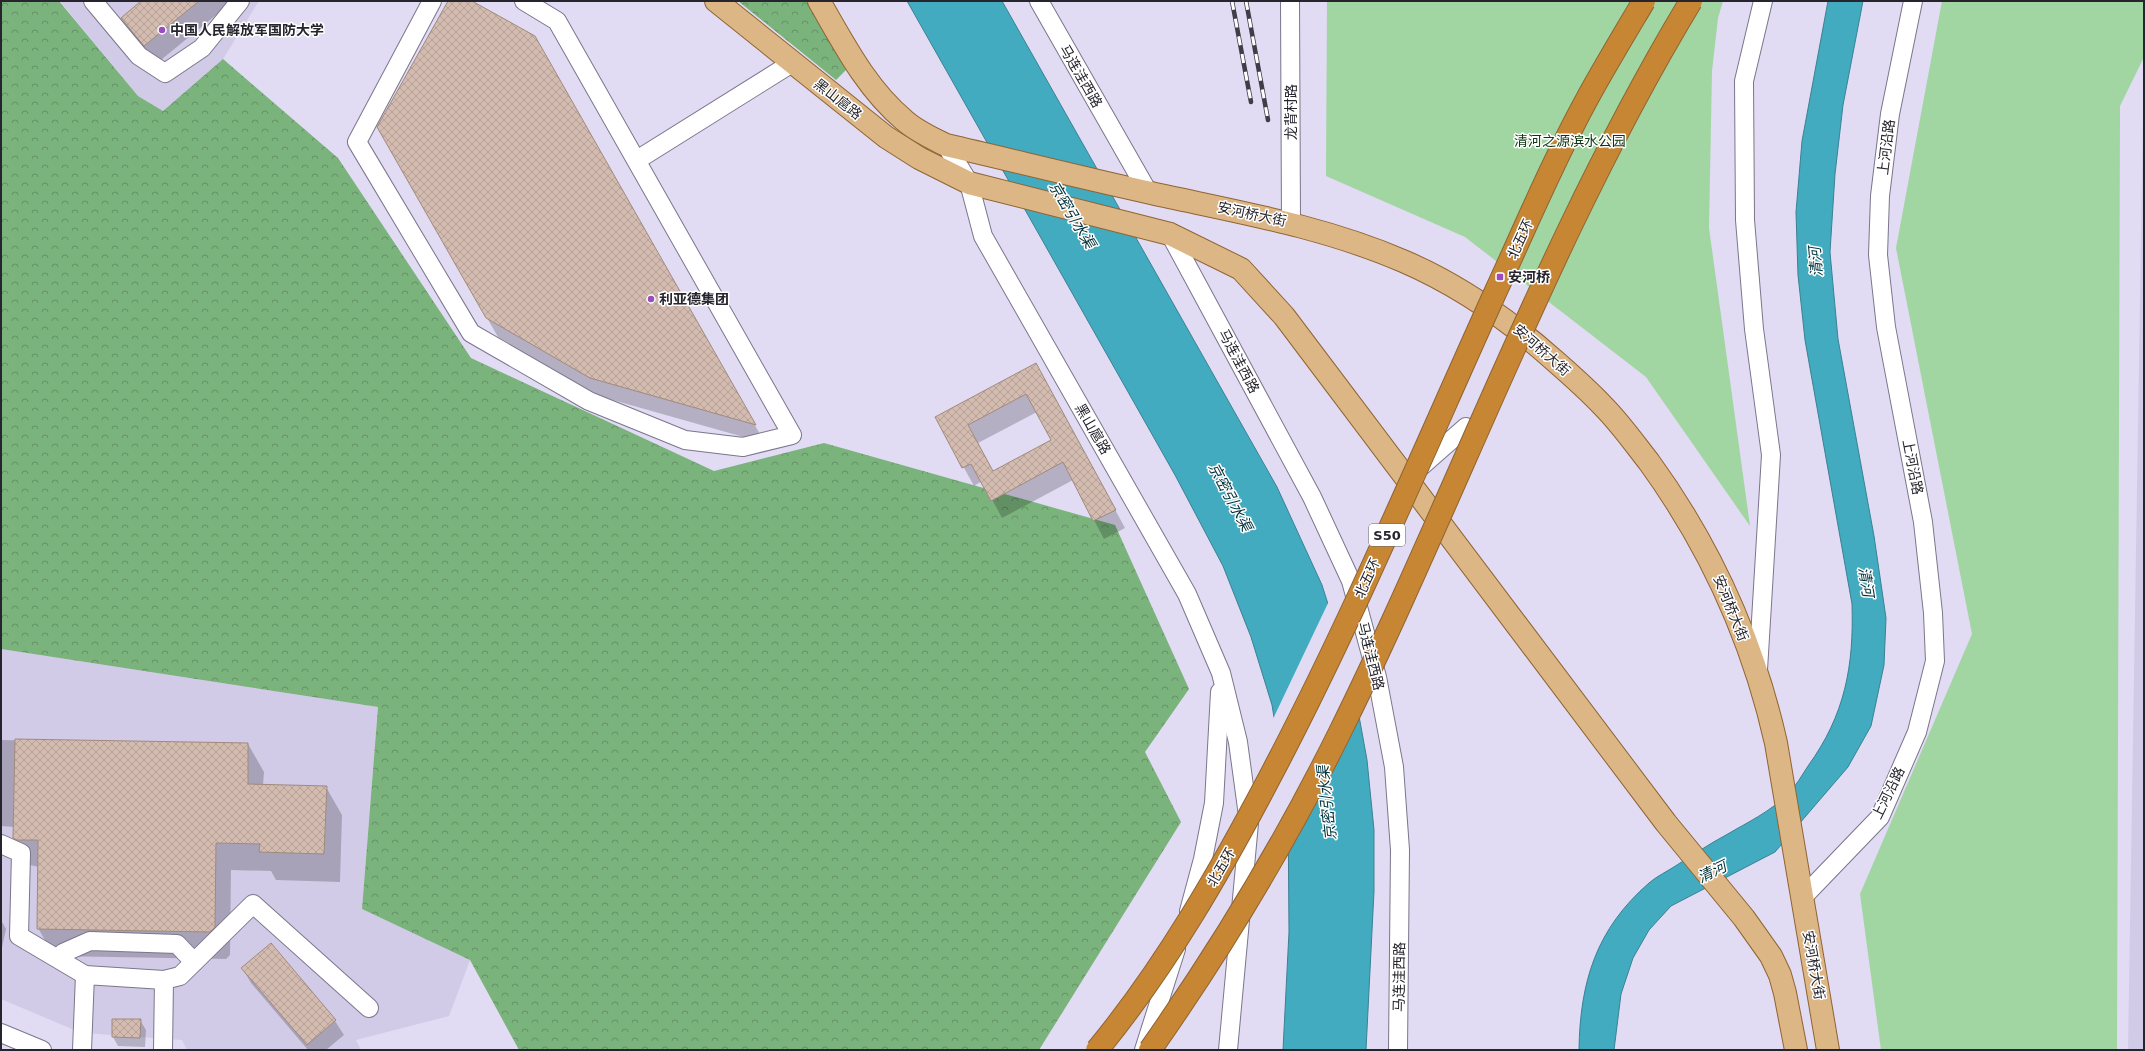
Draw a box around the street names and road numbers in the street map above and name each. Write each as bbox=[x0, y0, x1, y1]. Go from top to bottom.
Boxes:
street label: 马连洼西路 bbox=[1057, 42, 1105, 110]
street label: 黑山扈路 bbox=[811, 75, 865, 123]
street label: 龙背村路 bbox=[1283, 84, 1299, 140]
street label: 上河沿路 bbox=[1875, 118, 1897, 176]
street label: 安河桥大街 bbox=[1216, 199, 1288, 229]
street label: 北五环 bbox=[1504, 217, 1536, 261]
street label: 安河桥大街 bbox=[1510, 321, 1574, 379]
street label: 马连洼西路 bbox=[1216, 326, 1262, 396]
street label: 黑山扈路 bbox=[1072, 401, 1114, 457]
street label: 上河沿路 bbox=[1900, 438, 1926, 496]
road number: S50 bbox=[1369, 524, 1405, 546]
street label: 北五环 bbox=[1351, 556, 1383, 600]
street label: 安河桥大街 bbox=[1710, 573, 1752, 643]
street label: 马连洼西路 bbox=[1355, 620, 1387, 692]
street label: 上河沿路 bbox=[1869, 764, 1907, 822]
street label: 北五环 bbox=[1204, 845, 1238, 889]
street label: 安河桥大街 bbox=[1800, 929, 1828, 1001]
street label: 马连洼西路 bbox=[1390, 942, 1408, 1012]

